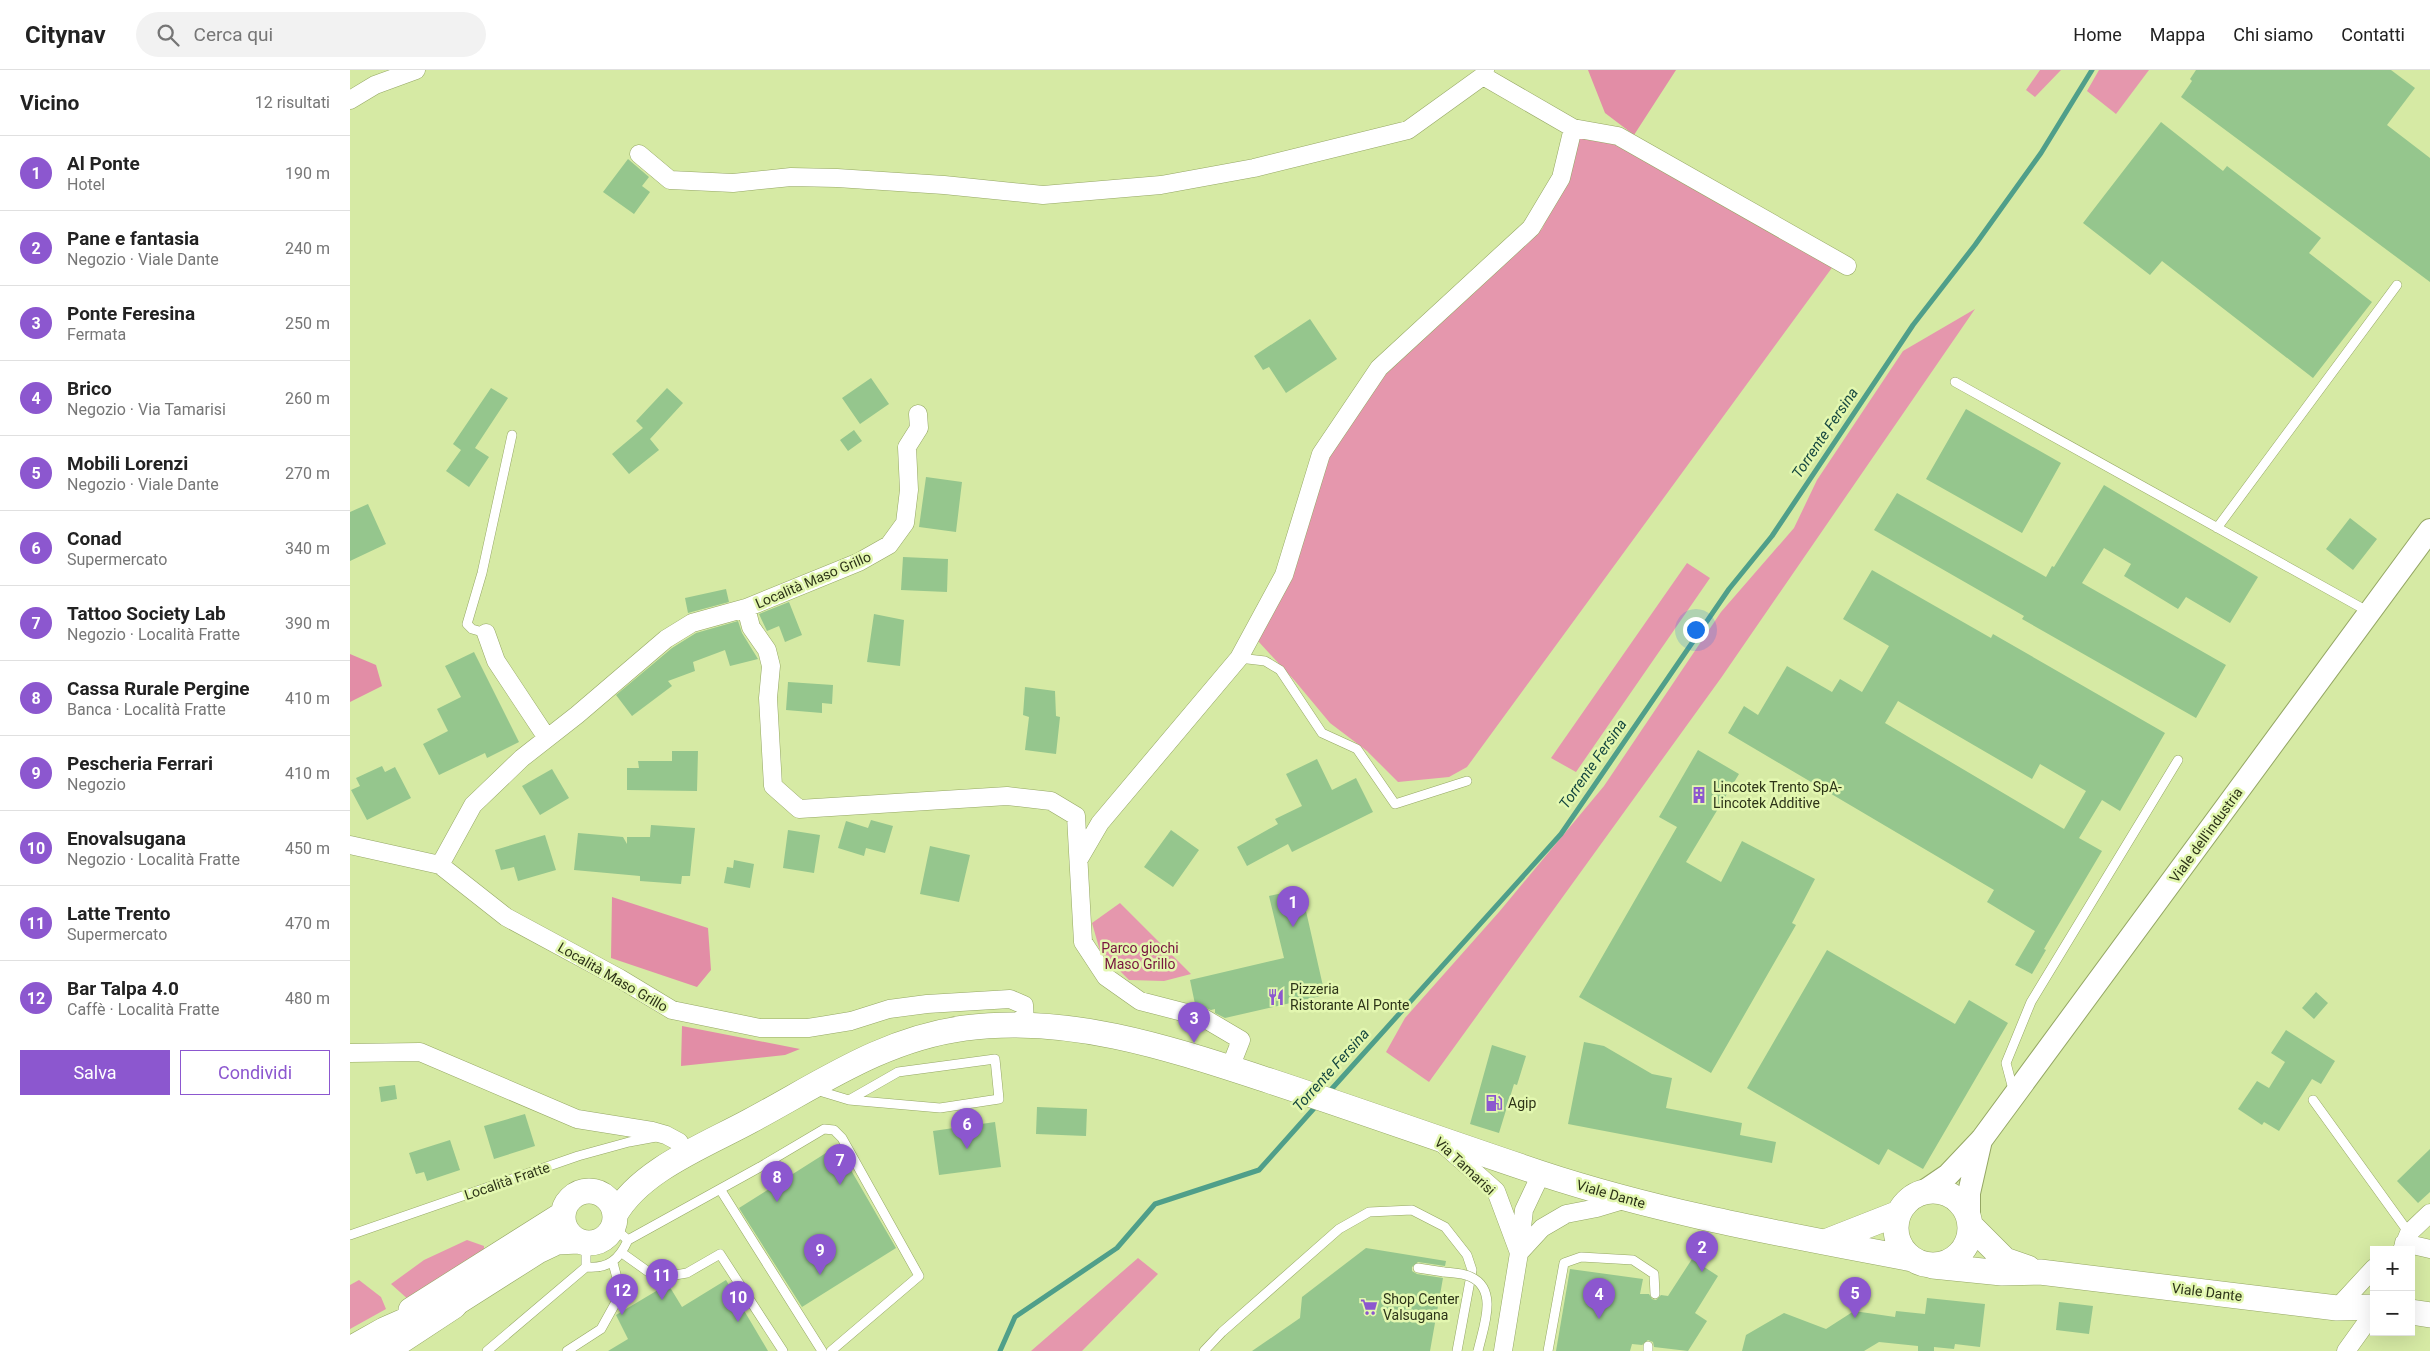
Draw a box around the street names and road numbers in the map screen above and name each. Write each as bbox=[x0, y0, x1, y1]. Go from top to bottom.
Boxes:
street label: Località Maso Grillo bbox=[753, 548, 873, 612]
street label: Viale dell'industria bbox=[2166, 785, 2246, 885]
street label: Località Maso Grillo bbox=[555, 939, 671, 1015]
street label: Via Tamarisi bbox=[1431, 1134, 1499, 1198]
street label: Località Fratte bbox=[462, 1159, 552, 1203]
street label: Viale Dante bbox=[1575, 1177, 1647, 1211]
street label: Viale Dante bbox=[2171, 1280, 2243, 1304]

